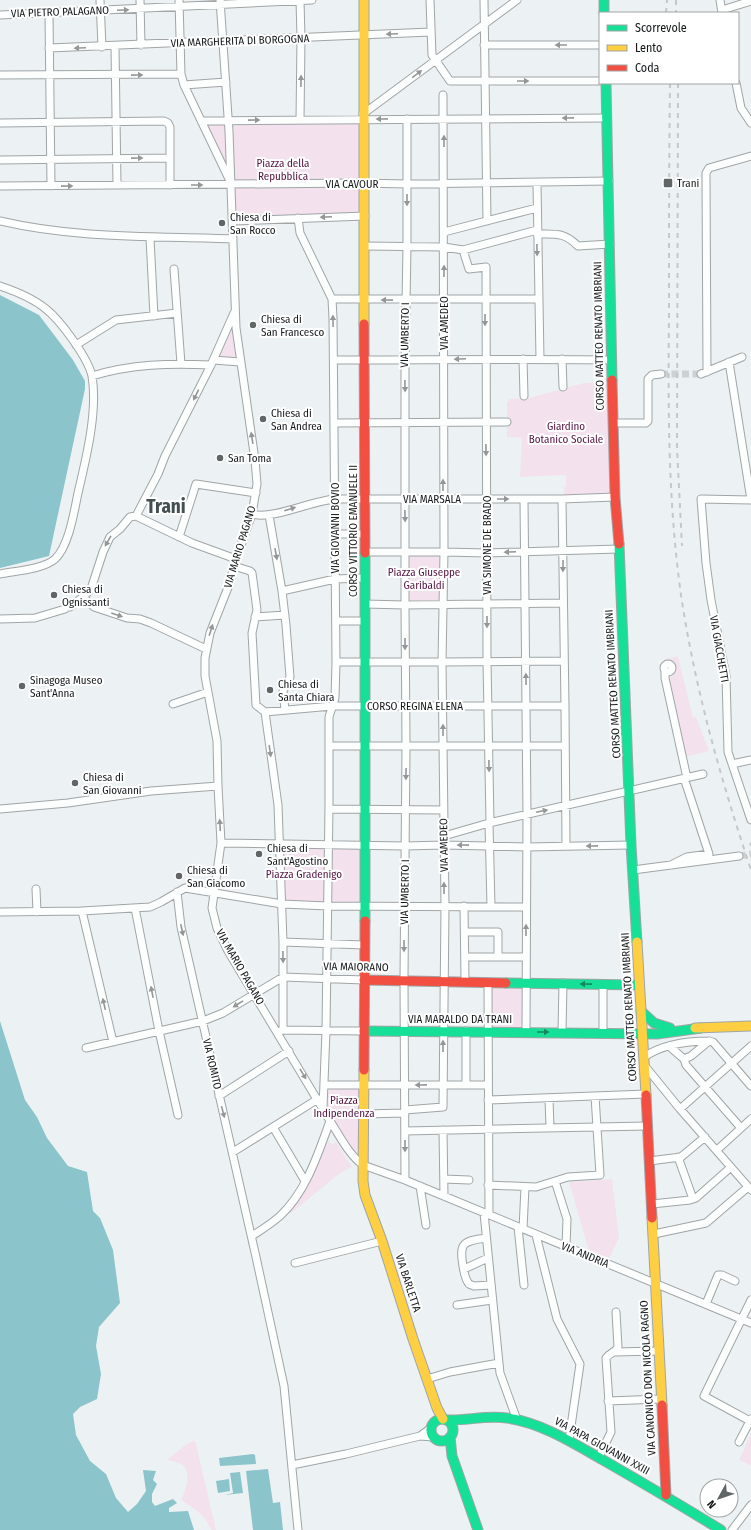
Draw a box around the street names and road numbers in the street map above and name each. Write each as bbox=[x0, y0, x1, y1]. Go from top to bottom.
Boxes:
street label: VIA PIETRO PALAGANO bbox=[11, 4, 109, 20]
street label: VIA MARGHERITA DI BORGOGNA bbox=[170, 32, 310, 50]
street label: VIA CAVOUR bbox=[326, 178, 379, 191]
street label: CORSO MATTEO RENATO IMBRIANI bbox=[591, 261, 607, 411]
street label: VIA AMEDEO bbox=[438, 296, 451, 350]
street label: VIA UMBERTO I bbox=[398, 302, 412, 368]
street label: CORSO VITTORIO EMANUELE II bbox=[347, 465, 360, 597]
street label: VIA GIOVANNI BOVIO bbox=[329, 482, 342, 574]
street label: VIA MARSALA bbox=[403, 493, 461, 506]
street label: VIA SIMONE DE BRADO bbox=[481, 495, 494, 595]
street label: VIA MARIO PAGANO bbox=[221, 504, 259, 590]
street label: CORSO MATTEO RENATO IMBRIANI bbox=[603, 609, 623, 759]
street label: VIA GIACCHETTI bbox=[707, 615, 731, 683]
street label: CORSO REGINA ELENA bbox=[367, 700, 463, 713]
street label: VIA AMEDEO bbox=[437, 818, 451, 872]
street label: VIA UMBERTO I bbox=[398, 859, 412, 925]
street label: VIA MARIO PAGANO bbox=[213, 927, 267, 1007]
street label: CORSO MATTEO RENATO IMBRIANI bbox=[619, 932, 639, 1082]
street label: VIA MAIORANO bbox=[323, 960, 389, 974]
street label: VIA MARALDO DA TRANI bbox=[408, 1013, 512, 1026]
street label: VIA ROMITO bbox=[200, 1037, 224, 1091]
street label: VIA ANDRIA bbox=[559, 1240, 611, 1271]
street label: VIA BARLETTA bbox=[393, 1252, 424, 1314]
street label: VIA CANONICO DON NICOLA RAGNO bbox=[637, 1300, 659, 1456]
street label: VIA PAPA GIOVANNI XXIII bbox=[552, 1414, 652, 1478]

